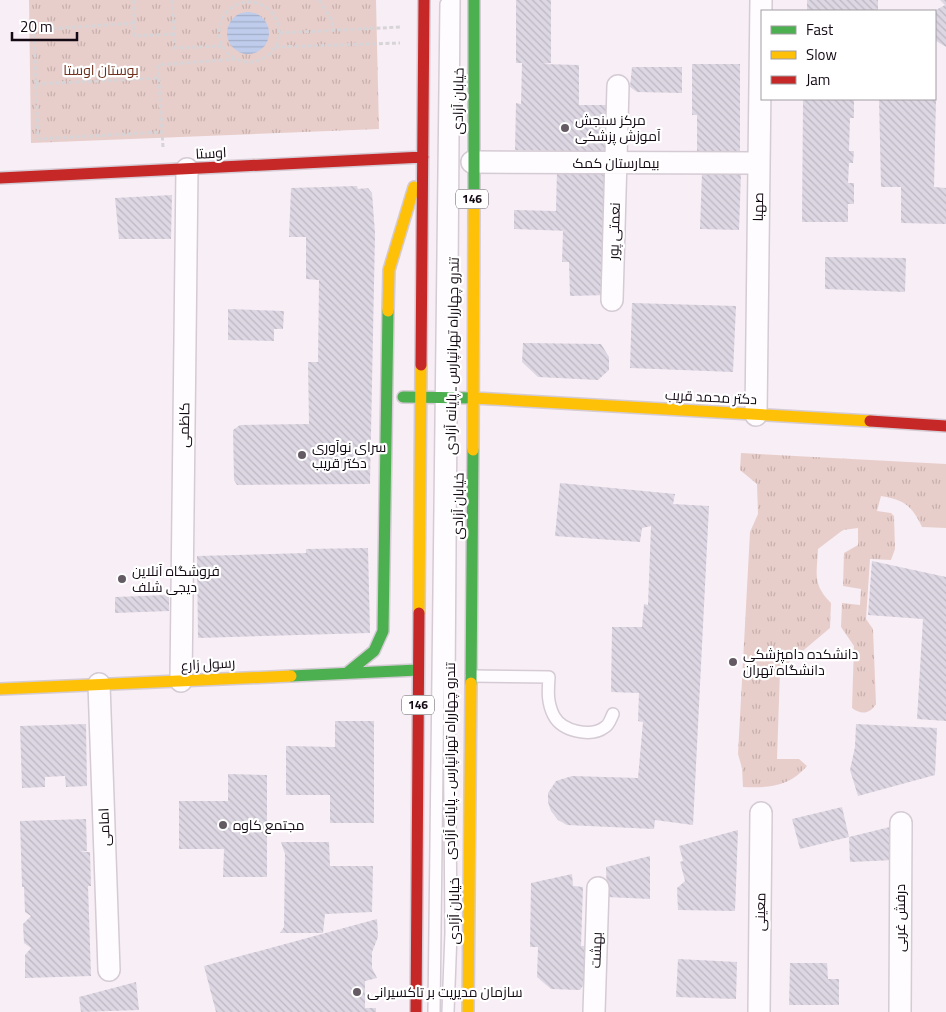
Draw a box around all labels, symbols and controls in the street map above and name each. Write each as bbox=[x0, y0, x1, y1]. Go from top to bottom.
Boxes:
scale bar bbox=[12, 10, 78, 42]
legend bbox=[761, 10, 936, 100]
text: 20 m bbox=[20, 15, 53, 38]
text: Fast bbox=[806, 18, 834, 41]
text: Slow bbox=[806, 43, 837, 66]
park label: بوستان اوستا bbox=[63, 59, 139, 80]
street label: خیابان آزادی bbox=[446, 67, 469, 135]
text: Jam bbox=[806, 68, 830, 91]
place label: مرکز سنجش آموزش پزشکی bbox=[575, 109, 661, 146]
marker: مرکز سنجش آموزش پزشکی bbox=[559, 122, 571, 134]
street label: اوستا bbox=[195, 141, 227, 164]
street label: بیمارستان کمک bbox=[573, 152, 659, 173]
road number: 146 bbox=[456, 190, 488, 208]
street label: صهبا bbox=[747, 192, 768, 222]
street label: نعمتی پور bbox=[602, 202, 625, 261]
street label: تندرو چهارراه تهرانپارس ـ پایانه آزادی bbox=[439, 257, 464, 455]
street label: دکتر محمد قریب bbox=[664, 384, 758, 409]
street label: کاظمی bbox=[173, 402, 194, 448]
place label: سرای نوآوری دکتر قریب bbox=[312, 436, 386, 473]
marker: سرای نوآوری دکتر قریب bbox=[296, 449, 308, 461]
street label: خیابان آزادی bbox=[446, 472, 469, 540]
place label: فروشگاه آنلاین دیجی شلف bbox=[132, 560, 220, 597]
marker: فروشگاه آنلاین دیجی شلف bbox=[116, 573, 128, 585]
place label: دانشکده دامپزشکی دانشگاه تهران bbox=[743, 643, 858, 680]
street label: رسول زارع bbox=[180, 652, 236, 675]
marker: دانشکده دامپزشکی دانشگاه تهران bbox=[727, 656, 739, 668]
street label: تندرو چهارراه تهرانپارس ـ پایانه آزادی bbox=[439, 662, 460, 860]
road number: 146 bbox=[402, 696, 434, 714]
street label: امامی bbox=[92, 808, 115, 846]
place label: مجتمع کاوه bbox=[233, 814, 305, 835]
marker: مجتمع کاوه bbox=[217, 819, 229, 831]
street label: خیابان آزادی bbox=[443, 878, 464, 944]
street label: درفش غربی bbox=[889, 884, 910, 952]
street label: معینی bbox=[749, 893, 770, 931]
street label: بهشت bbox=[584, 931, 607, 969]
place label: سازمان مدیریت بر تاکسیرانی bbox=[367, 981, 522, 1002]
marker: سازمان مدیریت بر تاکسیرانی bbox=[351, 986, 363, 998]

